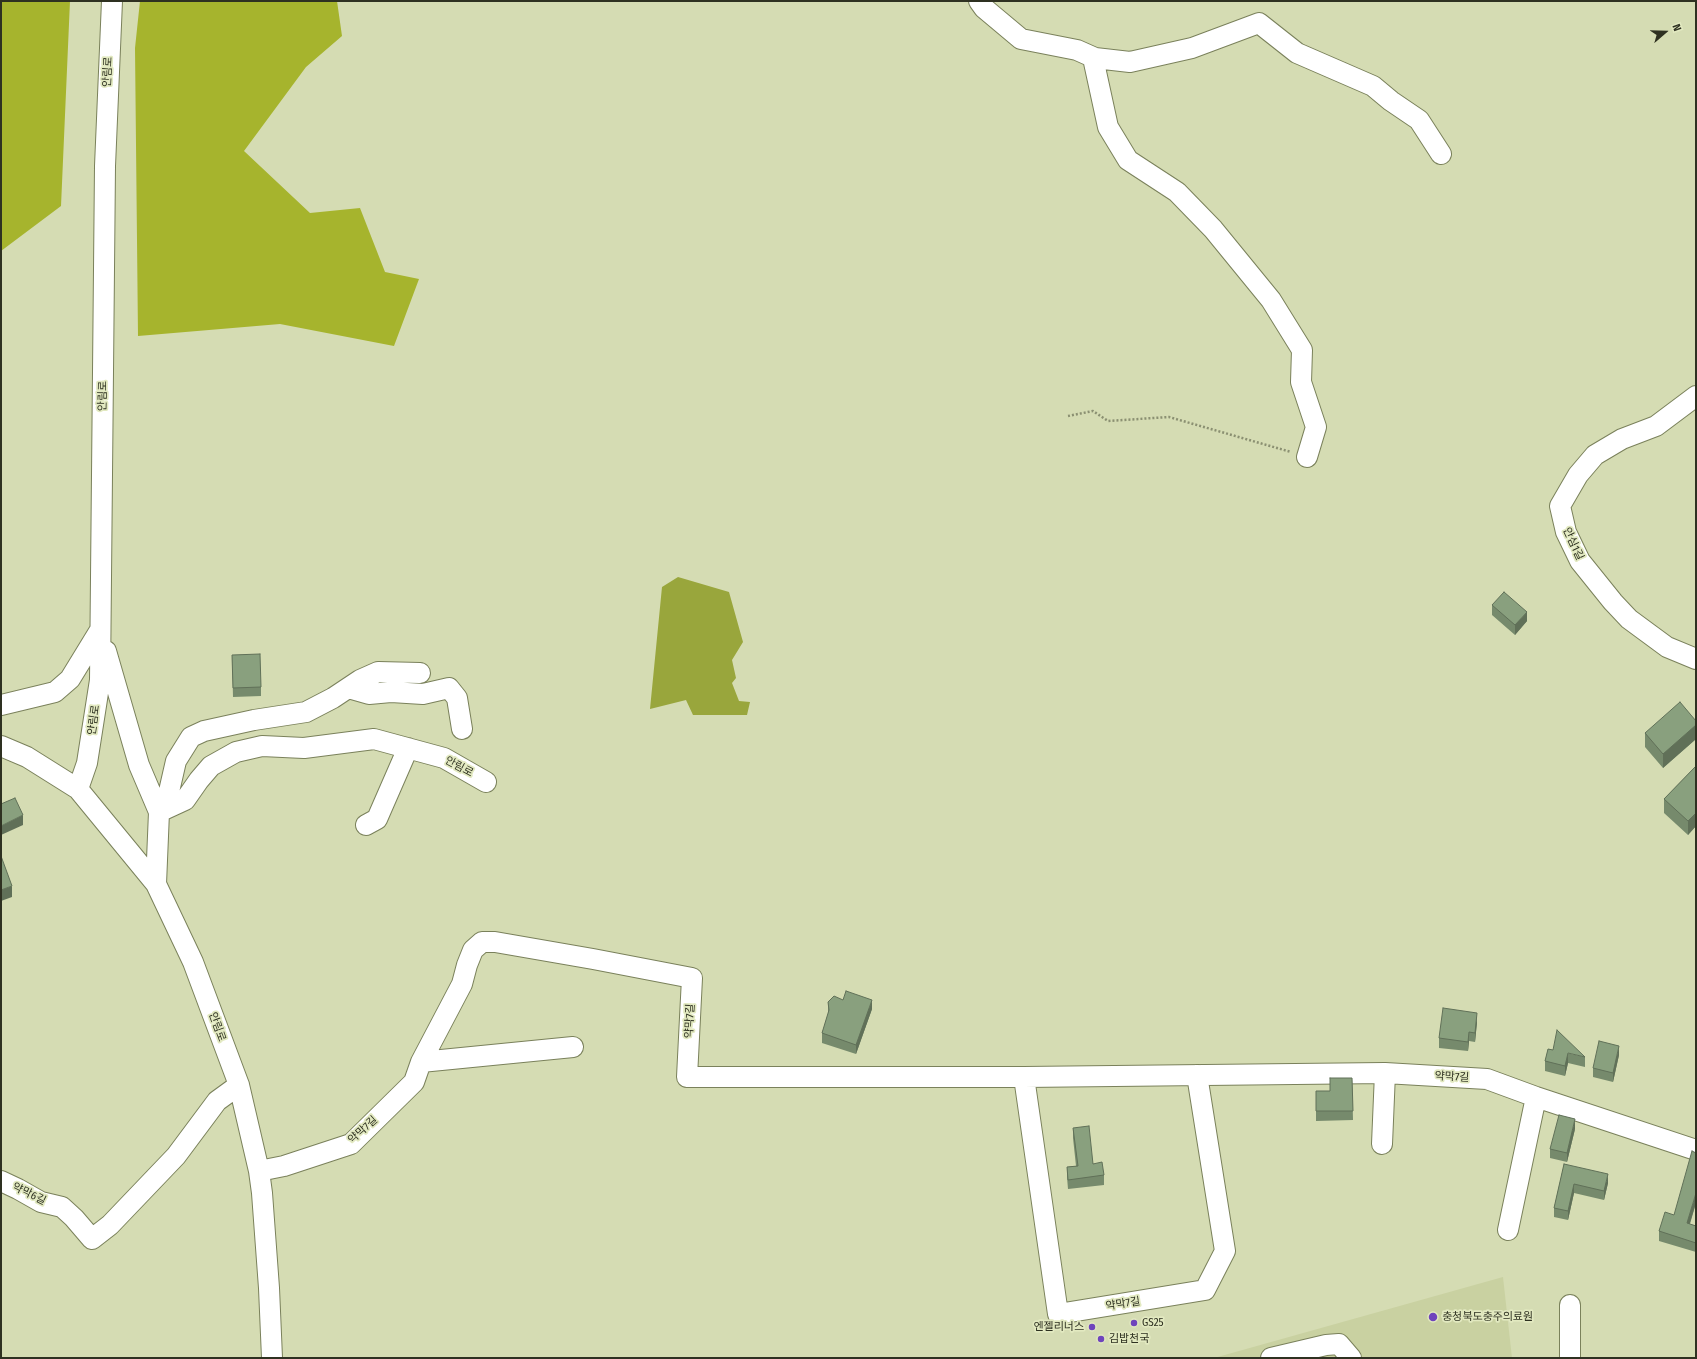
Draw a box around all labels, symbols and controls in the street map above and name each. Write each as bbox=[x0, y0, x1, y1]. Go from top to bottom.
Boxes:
north arrow bbox=[1645, 12, 1685, 52]
text: N bbox=[1670, 22, 1684, 33]
street label: 안림로 bbox=[101, 56, 115, 88]
street label: 안림로 bbox=[96, 381, 110, 411]
street label: 안심1길 bbox=[1560, 526, 1586, 562]
street label: 안림로 bbox=[85, 704, 103, 736]
street label: 안림로 bbox=[442, 754, 476, 780]
street label: 약막7길 bbox=[682, 1003, 698, 1039]
street label: 안림로 bbox=[206, 1010, 228, 1044]
street label: 약막7길 bbox=[1434, 1069, 1470, 1085]
street label: 약막7길 bbox=[346, 1113, 380, 1147]
street label: 약막6길 bbox=[10, 1180, 48, 1208]
street label: 약막7길 bbox=[1105, 1295, 1141, 1313]
place label: 충청북도충주의료원 bbox=[1442, 1310, 1533, 1324]
marker: 충청북도충주의료원 bbox=[1427, 1311, 1439, 1323]
place label: GS25 bbox=[1142, 1316, 1164, 1330]
marker: GS25 bbox=[1129, 1318, 1139, 1328]
place label: 엔젤리너스 bbox=[1033, 1320, 1084, 1334]
marker: 엔젤리너스 bbox=[1087, 1322, 1097, 1332]
place label: 김밥천국 bbox=[1109, 1332, 1149, 1346]
marker: 김밥천국 bbox=[1096, 1334, 1106, 1344]

